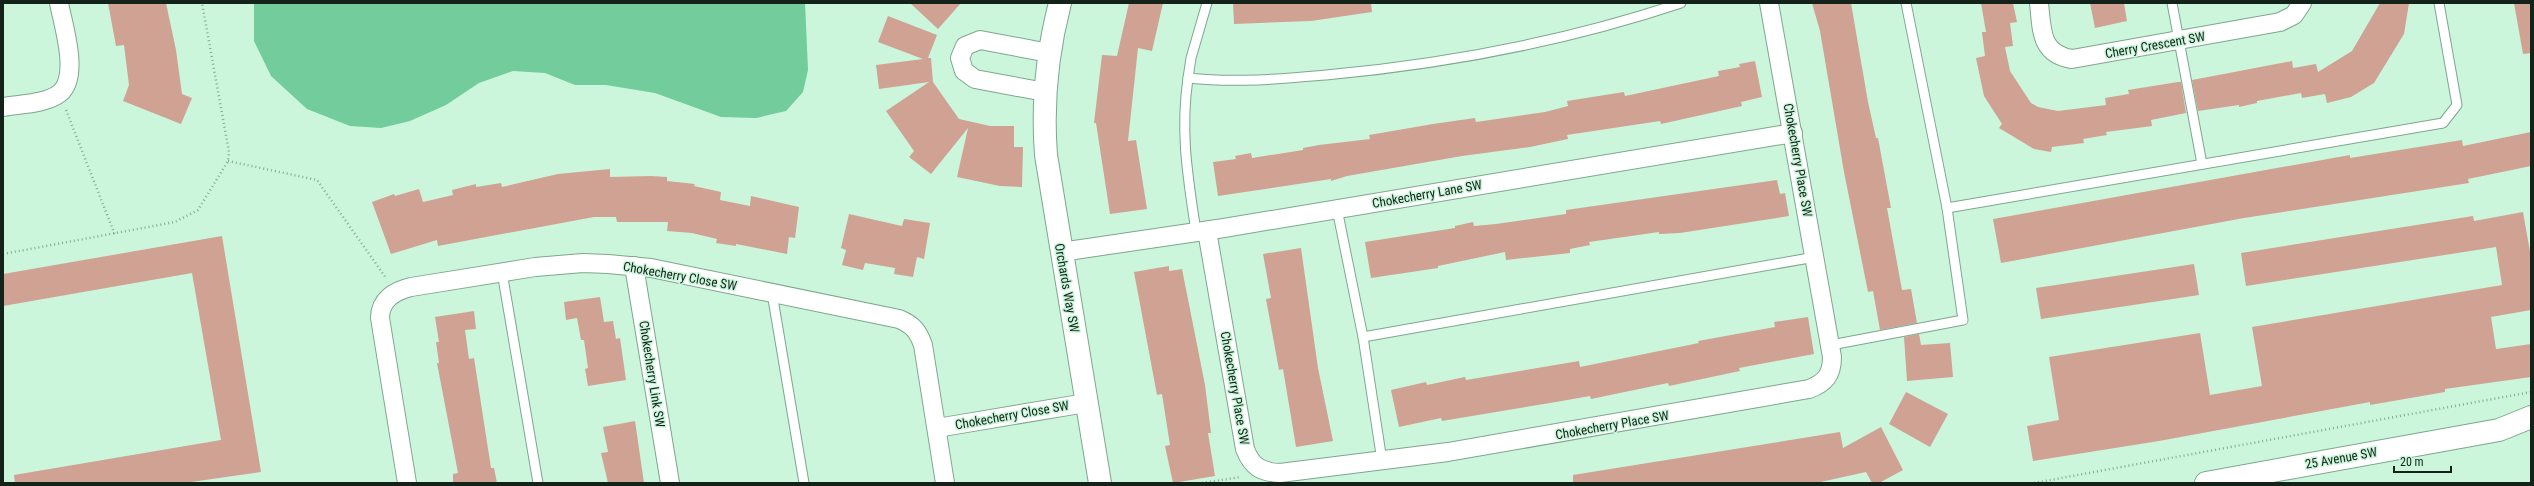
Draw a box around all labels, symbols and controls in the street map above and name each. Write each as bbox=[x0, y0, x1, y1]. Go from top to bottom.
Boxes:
street label: Cherry Crescent SW bbox=[2104, 29, 2206, 61]
street label: Chokecherry Place SW bbox=[1781, 102, 1815, 218]
street label: Chokecherry Lane SW bbox=[1371, 177, 1483, 211]
street label: Orchards Way SW bbox=[1052, 242, 1082, 334]
street label: Chokecherry Close SW bbox=[622, 259, 738, 293]
street label: Chokecherry Link SW bbox=[636, 320, 668, 428]
street label: Chokecherry Place SW bbox=[1218, 330, 1252, 446]
street label: Chokecherry Close SW bbox=[954, 398, 1070, 432]
street label: Chokecherry Place SW bbox=[1554, 408, 1670, 442]
street label: 25 Avenue SW bbox=[2304, 444, 2378, 472]
scale bar bbox=[2394, 448, 2451, 474]
text: 20 m bbox=[2400, 455, 2424, 469]

